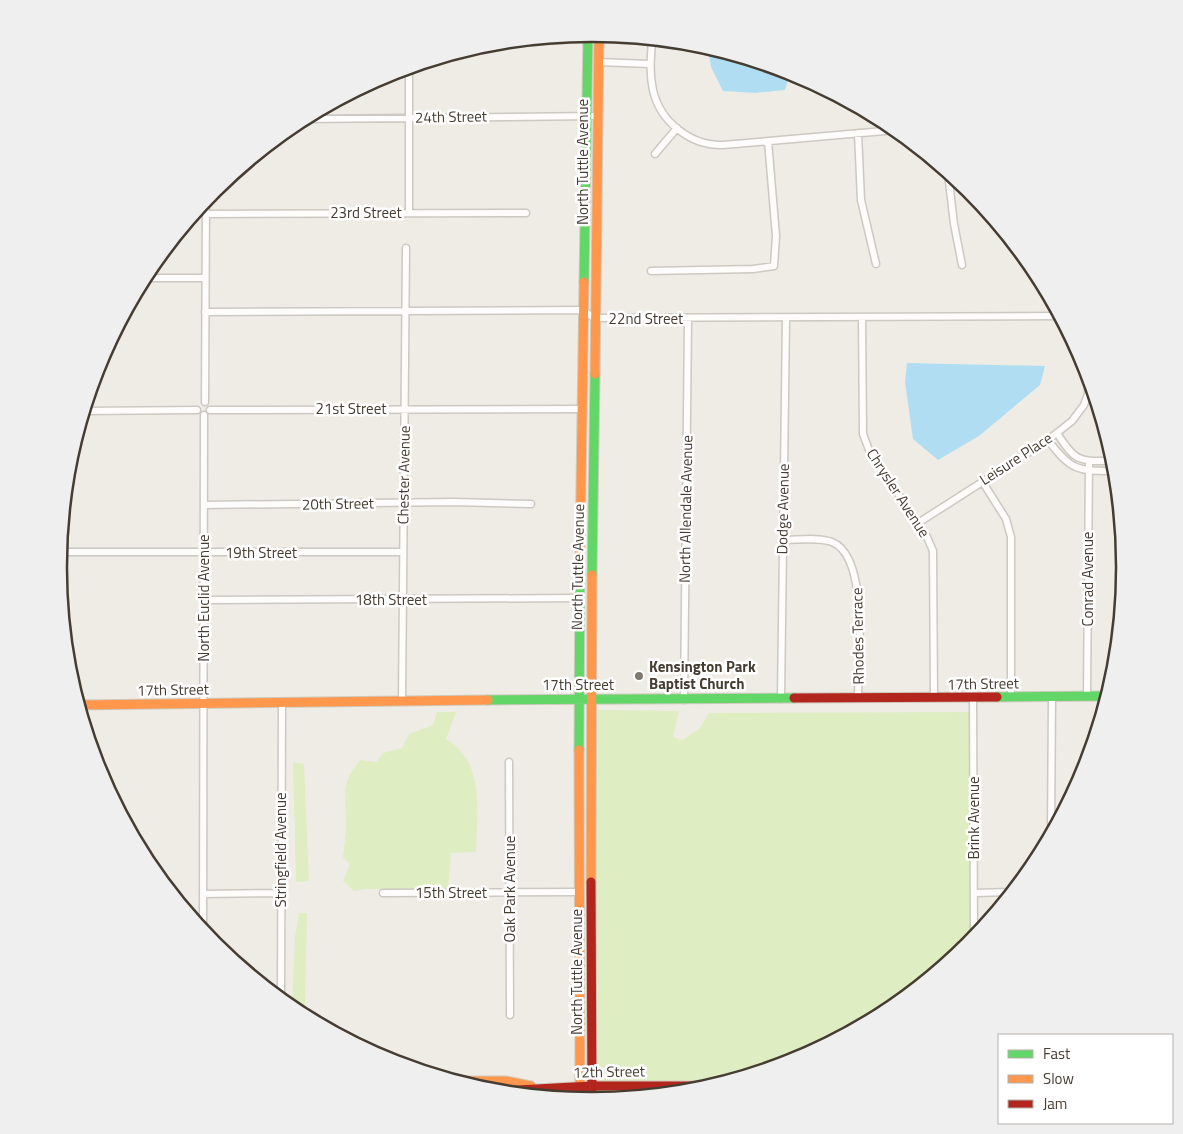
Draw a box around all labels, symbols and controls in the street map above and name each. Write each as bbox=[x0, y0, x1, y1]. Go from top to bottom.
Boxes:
street label: North Tuttle Avenue bbox=[571, 99, 594, 225]
street label: 24th Street bbox=[415, 104, 488, 129]
street label: 23rd Street bbox=[330, 201, 403, 224]
street label: 22nd Street bbox=[609, 307, 684, 330]
street label: 21st Street bbox=[315, 397, 387, 420]
street label: Chester Avenue bbox=[391, 425, 416, 525]
street label: Leisure Place bbox=[975, 426, 1057, 491]
street label: North Allendale Avenue bbox=[673, 435, 698, 583]
street label: Chrysler Avenue bbox=[861, 444, 936, 542]
street label: Dodge Avenue bbox=[770, 463, 795, 555]
street label: 20th Street bbox=[302, 491, 375, 516]
street label: North Tuttle Avenue bbox=[565, 504, 590, 630]
street label: Conrad Avenue bbox=[1076, 532, 1099, 626]
street label: North Euclid Avenue bbox=[192, 534, 215, 662]
street label: 19th Street bbox=[225, 541, 298, 564]
street label: Rhodes Terrace bbox=[845, 587, 870, 685]
street label: 18th Street bbox=[355, 588, 428, 611]
place label: Kensington Park Baptist Church bbox=[649, 655, 756, 695]
marker: Kensington Park Baptist Church bbox=[633, 670, 645, 682]
street label: 17th Street bbox=[947, 671, 1020, 696]
street label: 17th Street bbox=[542, 673, 615, 696]
street label: 17th Street bbox=[137, 677, 210, 702]
street label: Brink Avenue bbox=[962, 776, 985, 860]
street label: Stringfield Avenue bbox=[269, 793, 292, 907]
street label: Oak Park Avenue bbox=[498, 836, 521, 942]
street label: 15th Street bbox=[415, 881, 488, 904]
street label: North Tuttle Avenue bbox=[565, 909, 588, 1035]
legend bbox=[998, 1034, 1173, 1124]
text: Fast bbox=[1043, 1042, 1071, 1065]
street label: 12th Street bbox=[573, 1059, 646, 1084]
text: Slow bbox=[1043, 1067, 1074, 1090]
text: Jam bbox=[1043, 1092, 1067, 1115]

